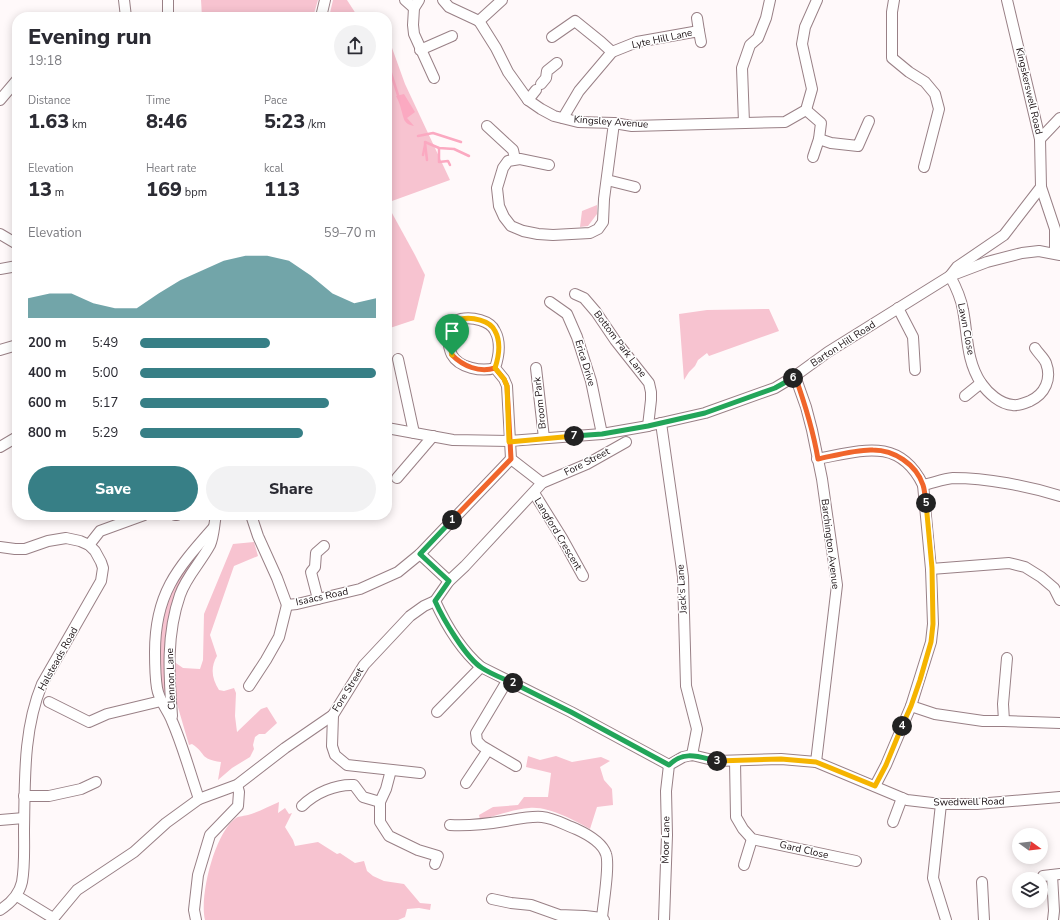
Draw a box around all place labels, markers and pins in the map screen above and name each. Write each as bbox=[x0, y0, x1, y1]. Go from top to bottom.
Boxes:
pin bbox=[435, 314, 469, 355]
pin: 6 bbox=[783, 368, 803, 388]
pin: 7 bbox=[564, 426, 584, 446]
pin: 5 bbox=[916, 493, 936, 513]
pin: 1 bbox=[442, 510, 462, 530]
pin: 2 bbox=[503, 673, 523, 693]
pin: 4 bbox=[892, 716, 912, 736]
pin: 3 bbox=[707, 751, 727, 771]

